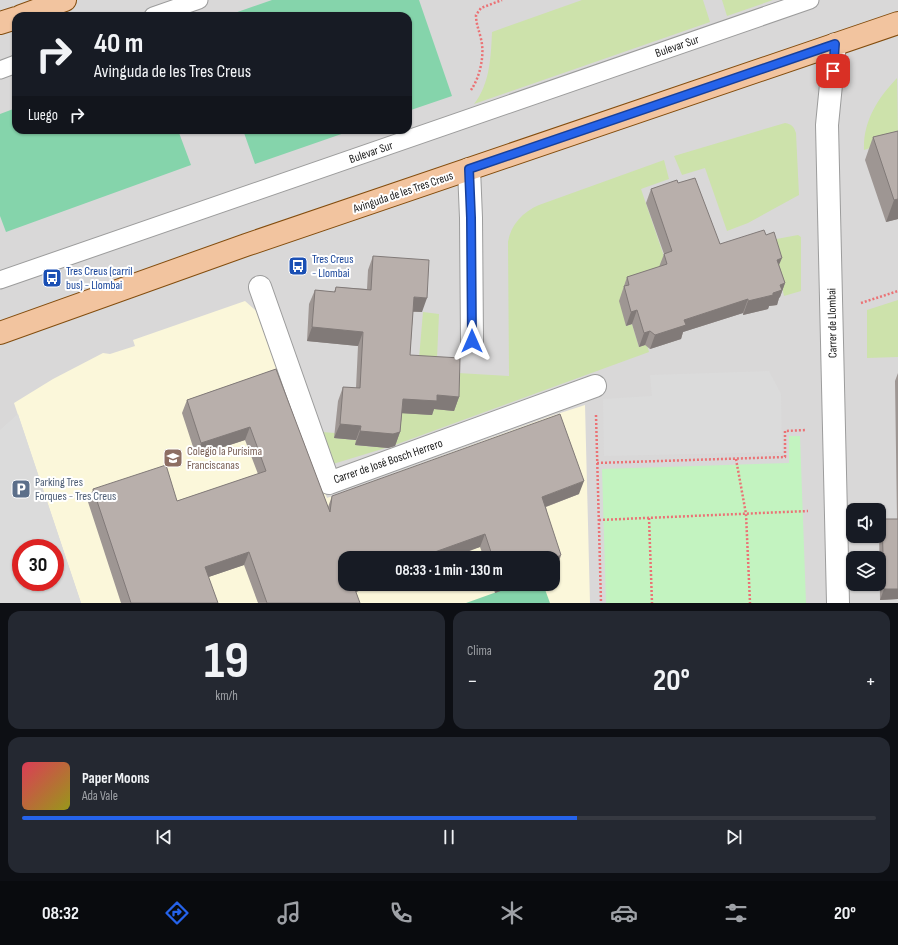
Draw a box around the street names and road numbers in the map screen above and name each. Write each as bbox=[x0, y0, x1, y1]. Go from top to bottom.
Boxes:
street label: Bulevar Sur bbox=[653, 32, 702, 61]
street label: Bulevar Sur bbox=[347, 138, 396, 167]
street label: Avinguda de les Tres Creus bbox=[350, 168, 455, 217]
street label: Carrer de Llombai bbox=[824, 288, 841, 358]
street label: Carrer de José Bosch Herrero bbox=[332, 436, 445, 487]

